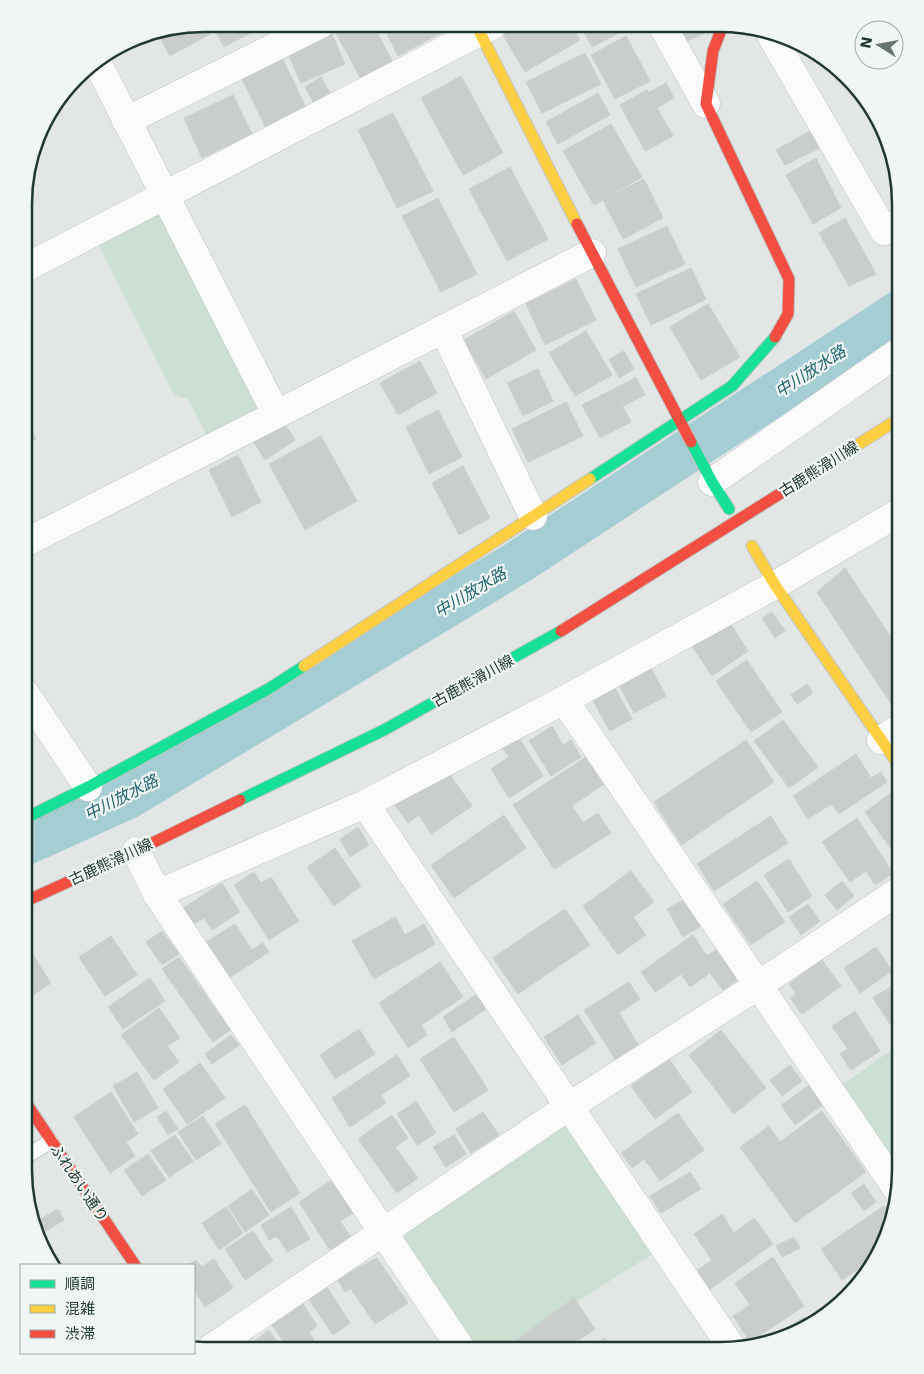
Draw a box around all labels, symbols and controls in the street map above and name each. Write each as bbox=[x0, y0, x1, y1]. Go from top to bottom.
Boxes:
north arrow bbox=[854, 20, 904, 70]
text: N bbox=[857, 35, 875, 50]
water label: 中川放水路 bbox=[772, 341, 851, 401]
street label: 古鹿熊滑川線 bbox=[776, 438, 862, 500]
water label: 中川放水路 bbox=[431, 563, 511, 621]
street label: 古鹿熊滑川線 bbox=[429, 651, 517, 711]
water label: 中川放水路 bbox=[81, 770, 163, 824]
street label: 古鹿熊滑川線 bbox=[66, 835, 156, 889]
street label: ふれあい通り bbox=[46, 1141, 112, 1225]
legend bbox=[20, 1264, 195, 1354]
text: 順調 bbox=[65, 1275, 95, 1293]
text: 混雑 bbox=[65, 1300, 95, 1318]
text: 渋滞 bbox=[65, 1325, 95, 1343]

